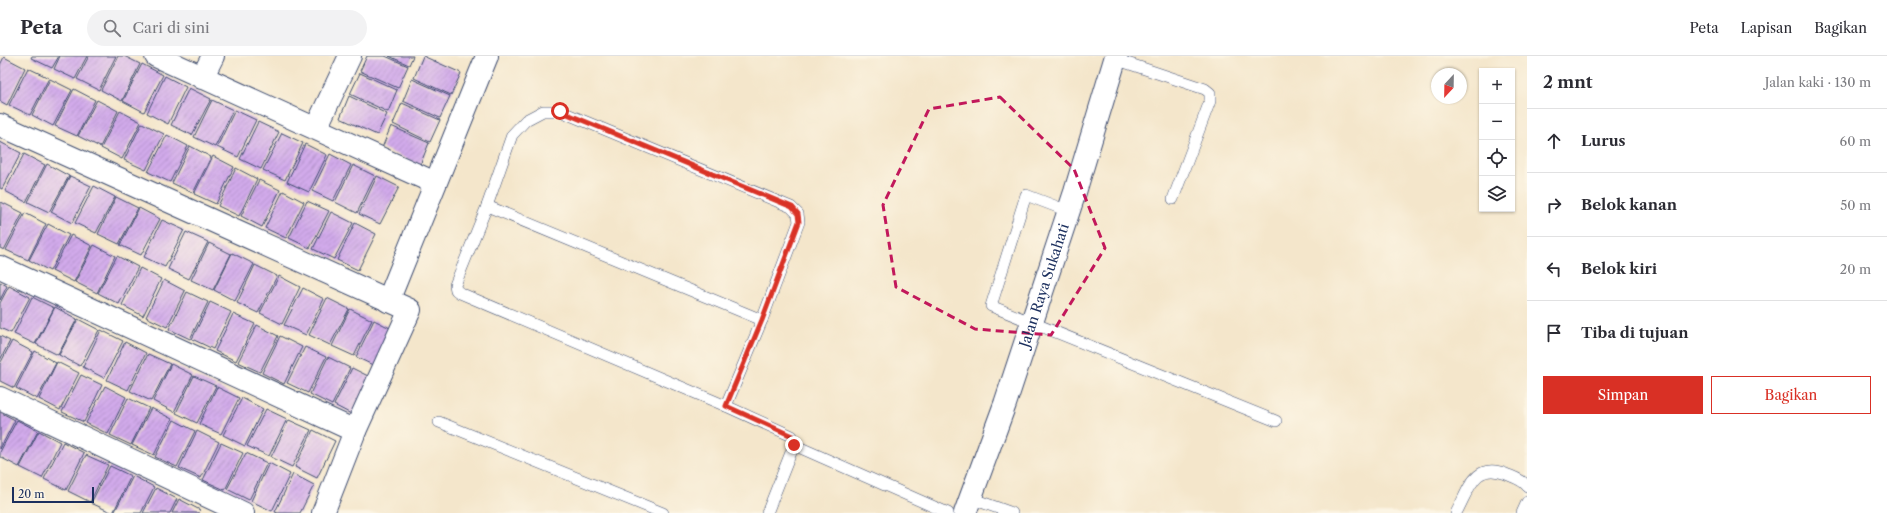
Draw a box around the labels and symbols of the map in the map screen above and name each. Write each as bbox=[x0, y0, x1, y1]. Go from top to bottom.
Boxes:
north arrow bbox=[1431, 68, 1467, 104]
route start bbox=[551, 102, 569, 120]
street label: Jalan Raya Sukahati bbox=[1015, 221, 1073, 352]
route end bbox=[785, 436, 803, 454]
scale bar bbox=[12, 485, 94, 504]

